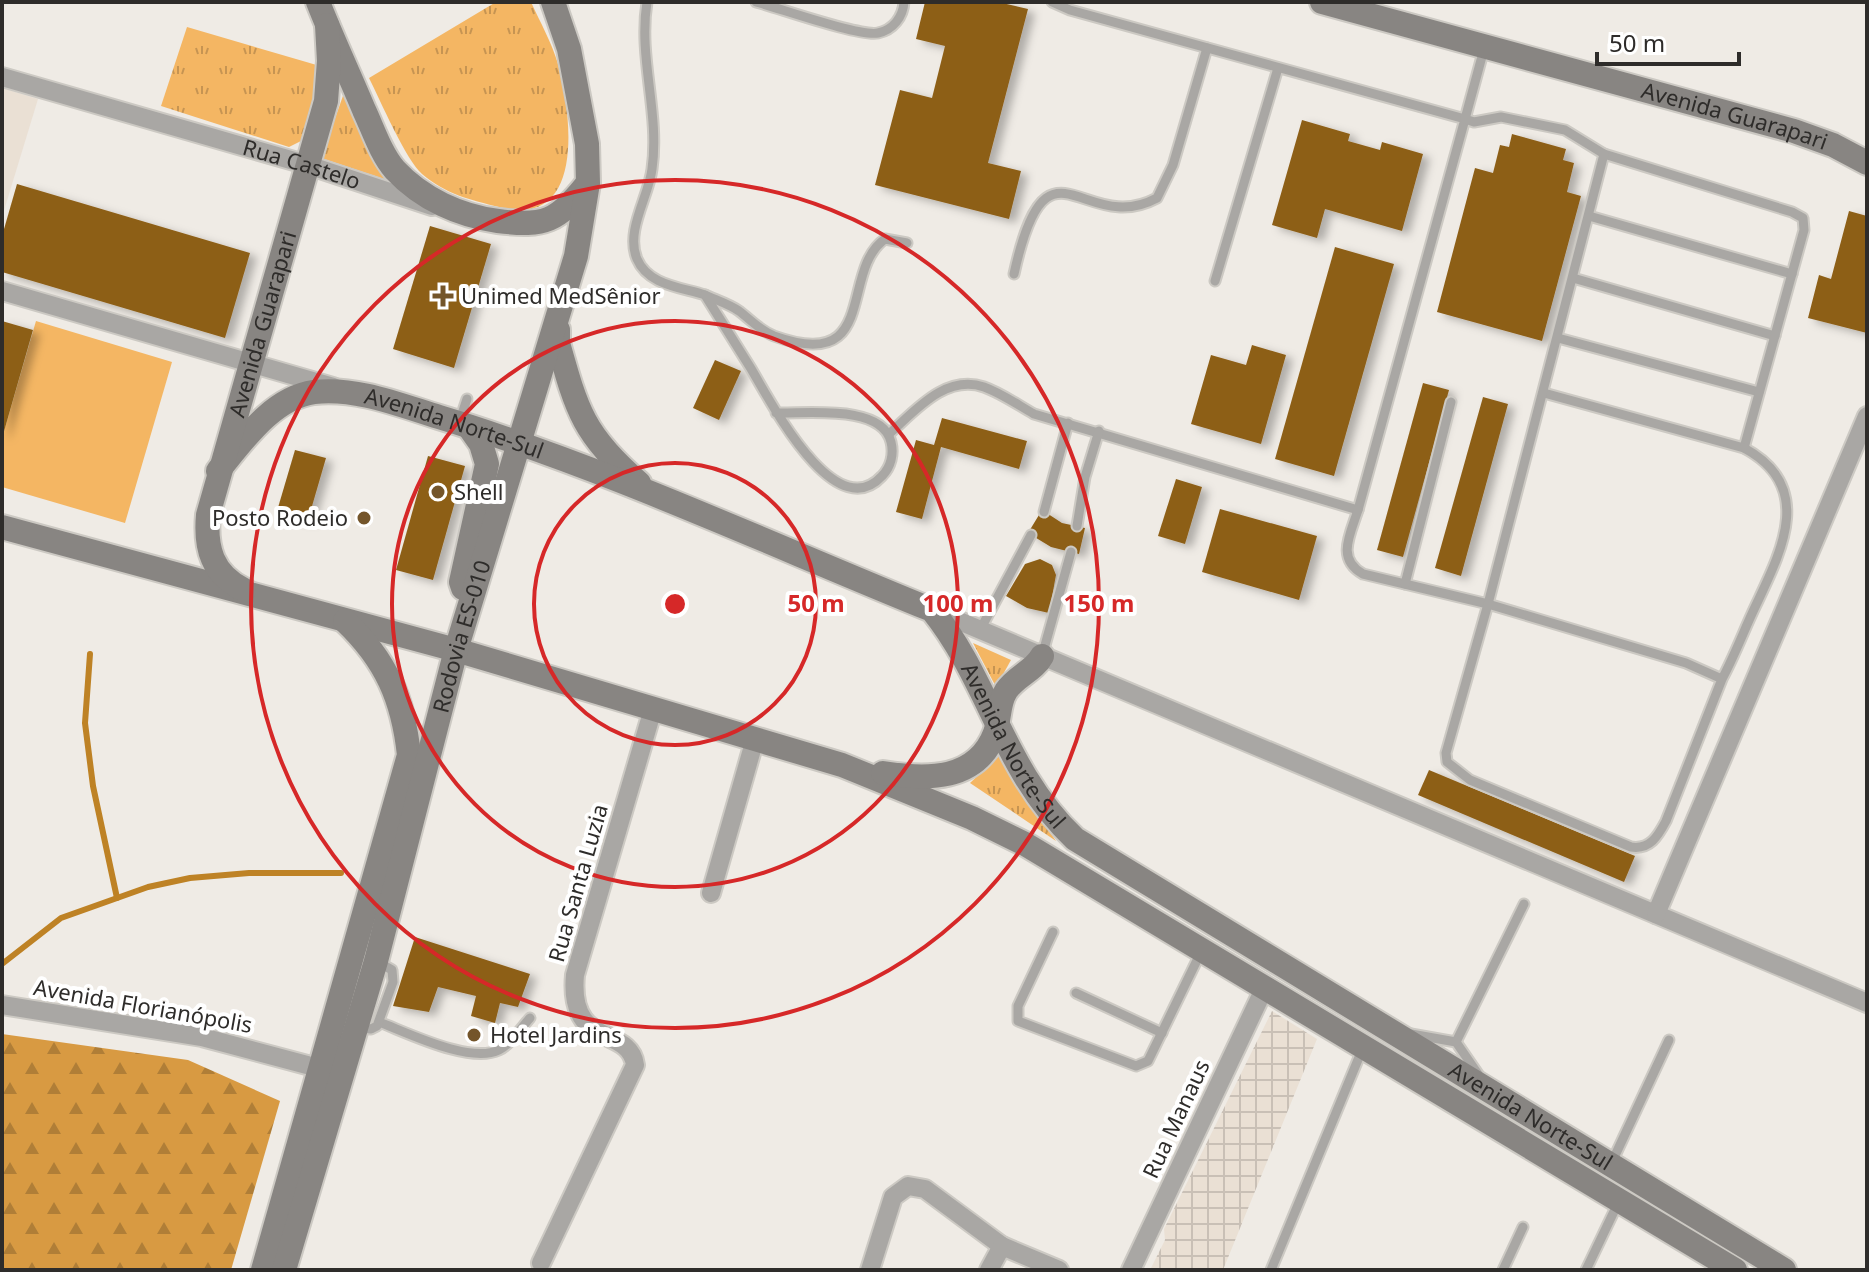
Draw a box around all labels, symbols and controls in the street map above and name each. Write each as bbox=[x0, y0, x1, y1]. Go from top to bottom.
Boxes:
scale bar bbox=[1597, 16, 1739, 66]
text: 50 m bbox=[1609, 26, 1665, 59]
street label: Avenida Guarapari bbox=[1638, 74, 1832, 156]
street label: Rua Castelo bbox=[240, 131, 365, 195]
street label: Avenida Guarapari bbox=[221, 227, 302, 420]
place label: Unimed MedSênior bbox=[461, 280, 661, 310]
marker: Unimed MedSênior bbox=[432, 285, 454, 307]
street label: Avenida Norte-Sul bbox=[362, 380, 548, 465]
place label: Shell bbox=[454, 476, 503, 506]
marker: Shell bbox=[429, 483, 447, 501]
place label: Posto Rodeio bbox=[212, 502, 348, 532]
marker: Posto Rodeio bbox=[355, 509, 373, 527]
street label: Rodovia ES-010 bbox=[424, 556, 497, 716]
text: 50 m bbox=[787, 586, 845, 619]
text: 100 m bbox=[923, 586, 993, 619]
text: 150 m bbox=[1064, 586, 1134, 619]
centre of rings bbox=[661, 590, 689, 618]
street label: Avenida Norte-Sul bbox=[955, 657, 1073, 834]
street label: Rua Santa Luzia bbox=[540, 800, 614, 965]
street label: Avenida Florianópolis bbox=[31, 971, 255, 1039]
place label: Hotel Jardins bbox=[490, 1019, 622, 1049]
marker: Hotel Jardins bbox=[465, 1026, 483, 1044]
street label: Rua Manaus bbox=[1135, 1054, 1216, 1183]
street label: Avenida Norte-Sul bbox=[1444, 1054, 1619, 1176]

